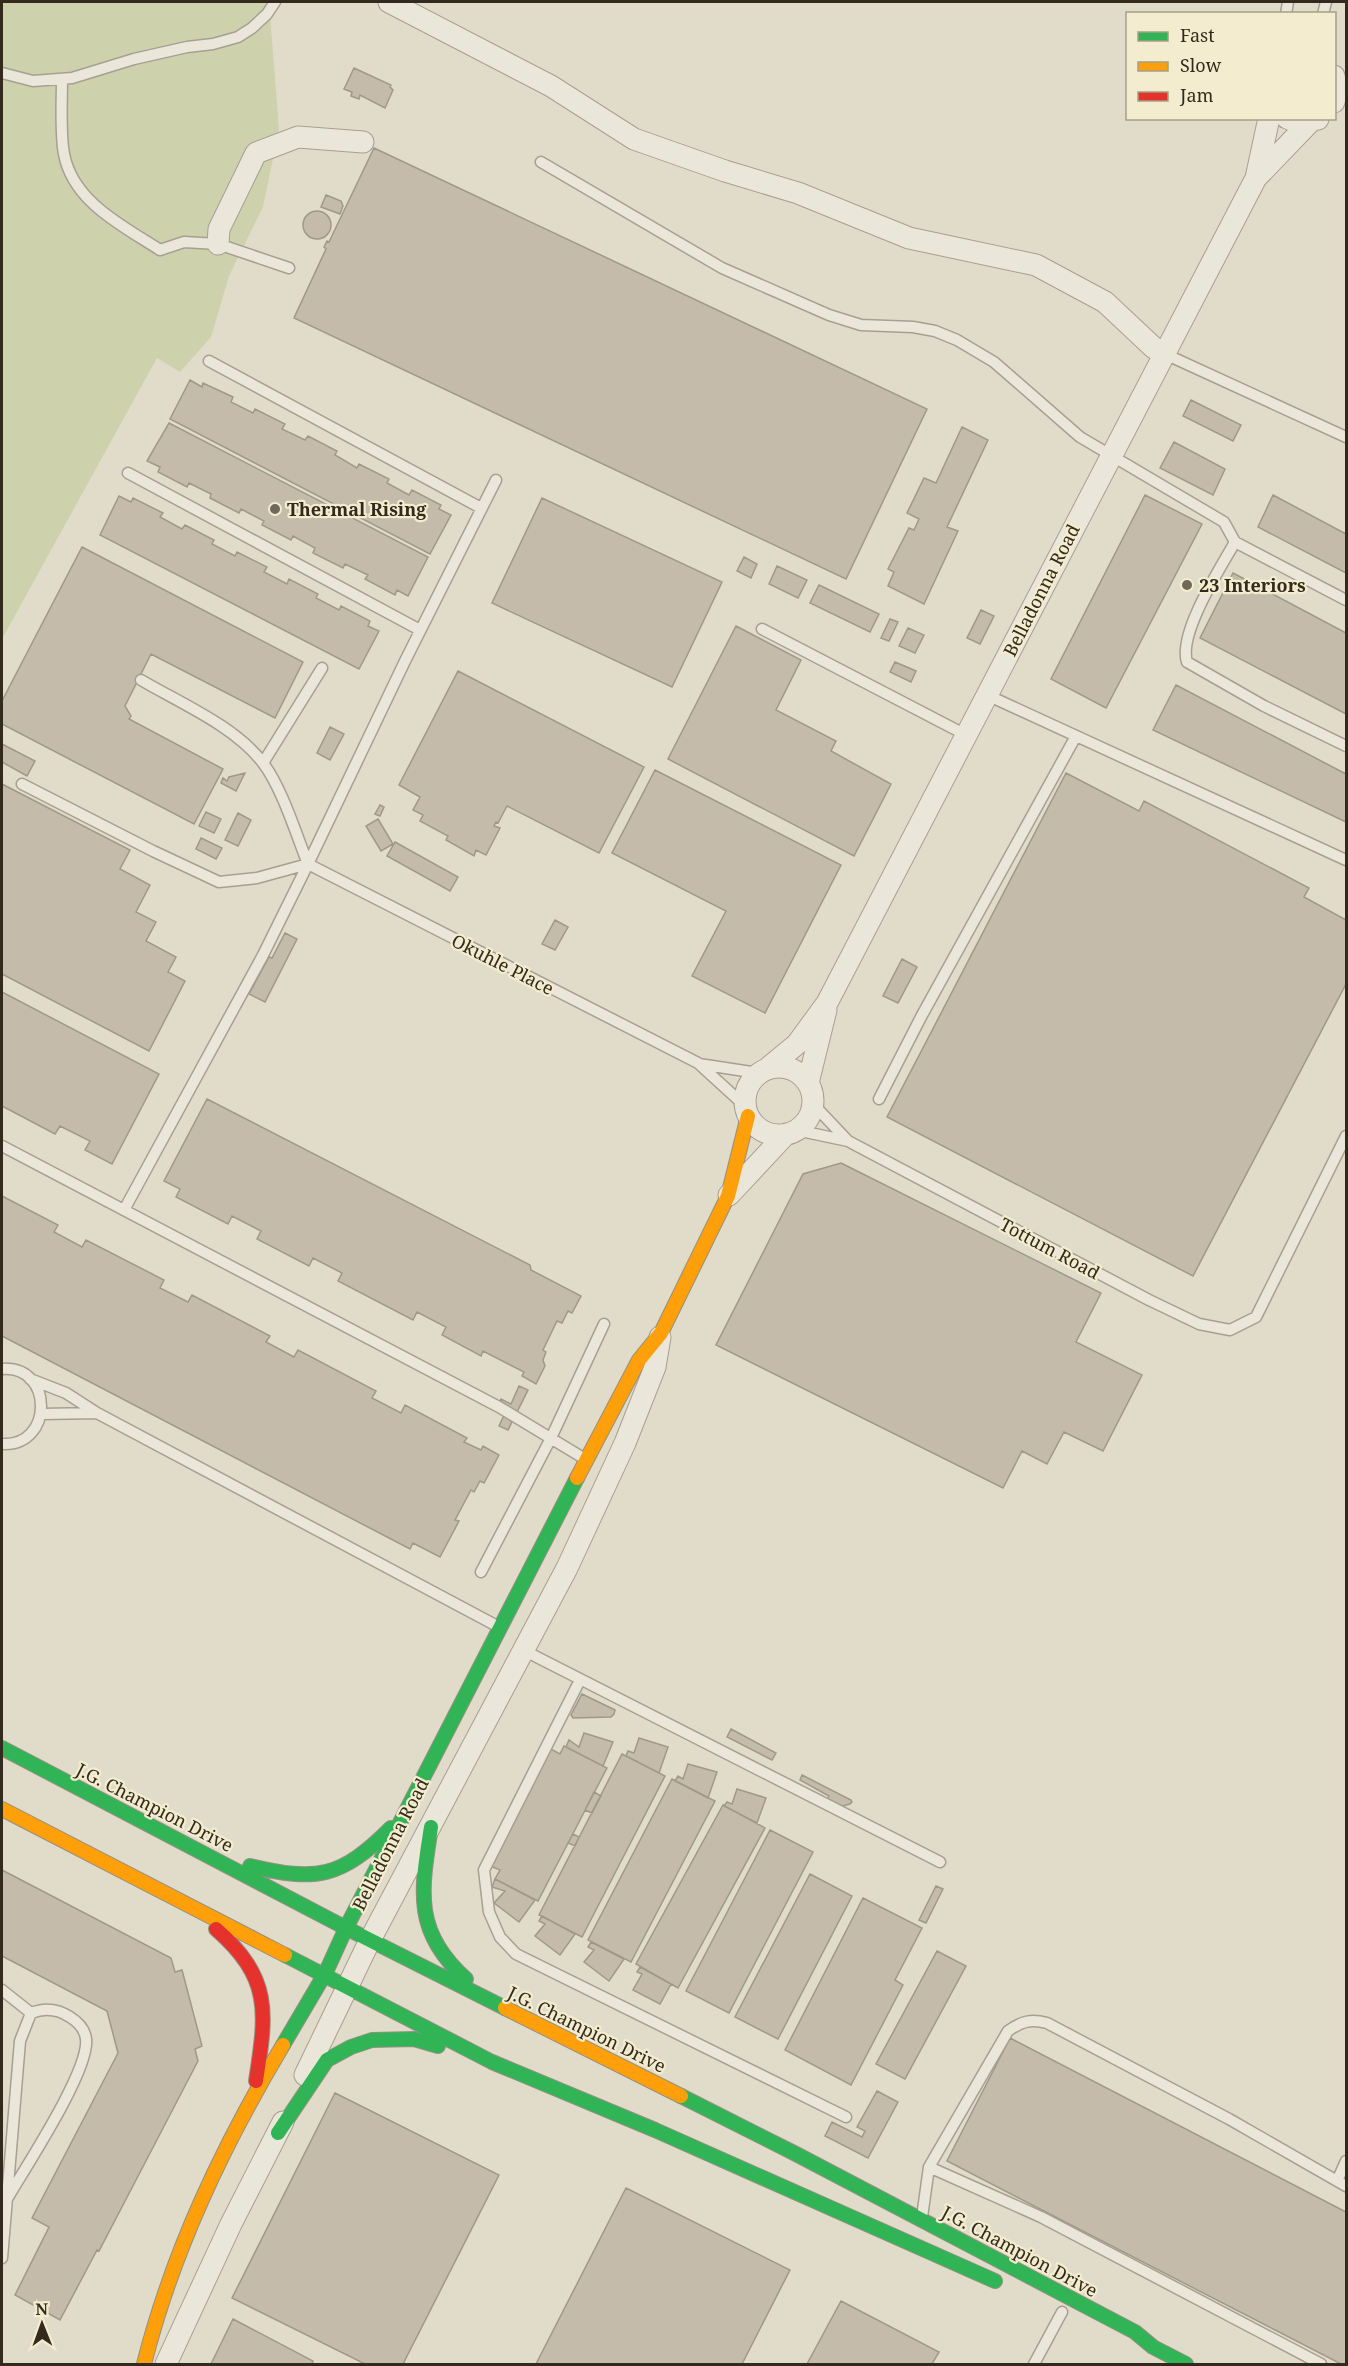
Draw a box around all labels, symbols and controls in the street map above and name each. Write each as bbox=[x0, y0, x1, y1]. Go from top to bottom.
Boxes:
legend bbox=[1126, 12, 1336, 120]
text: Fast bbox=[1180, 23, 1215, 47]
text: Slow bbox=[1180, 53, 1222, 77]
text: Jam bbox=[1179, 83, 1214, 107]
place label: Thermal Rising bbox=[287, 497, 427, 521]
marker: Thermal Rising bbox=[268, 502, 282, 516]
street label: Belladonna Road bbox=[997, 520, 1085, 660]
place label: 23 Interiors bbox=[1199, 573, 1306, 597]
marker: 23 Interiors bbox=[1180, 578, 1194, 592]
street label: Okuhle Place bbox=[448, 928, 558, 1000]
street label: Tottum Road bbox=[996, 1212, 1104, 1284]
street label: J.G. Champion Drive bbox=[72, 1757, 238, 1857]
street label: Belladonna Road bbox=[346, 1774, 434, 1914]
street label: J.G. Champion Drive bbox=[503, 1980, 670, 2078]
street label: J.G. Champion Drive bbox=[937, 2199, 1102, 2302]
north arrow bbox=[12, 2294, 72, 2354]
text: N bbox=[35, 2298, 49, 2320]

